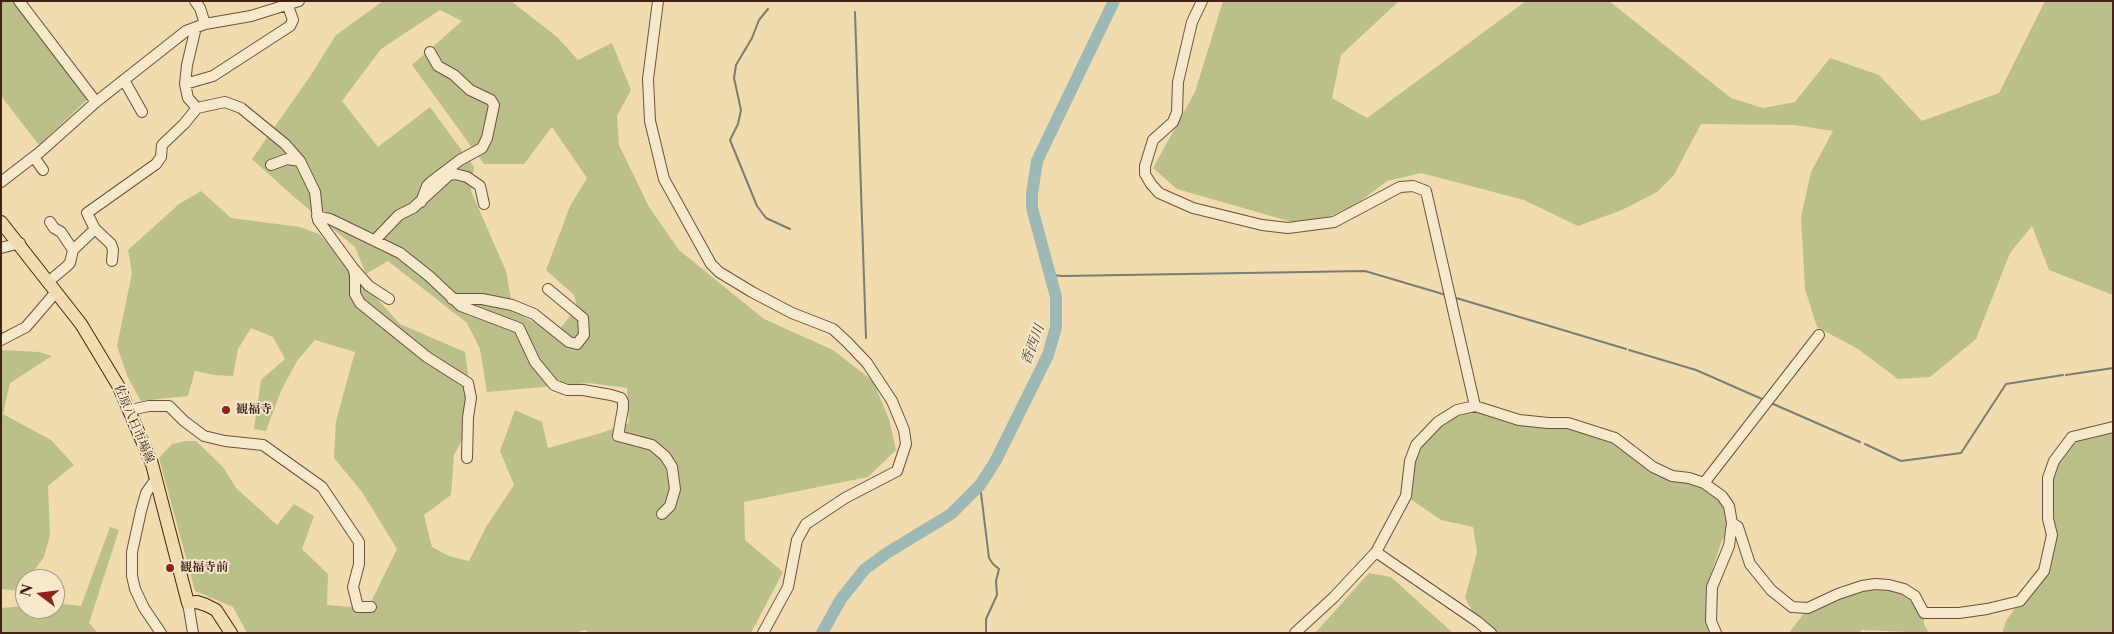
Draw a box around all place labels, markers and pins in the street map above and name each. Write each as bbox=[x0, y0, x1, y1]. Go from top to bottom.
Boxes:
place label: 観福寺 bbox=[236, 403, 272, 417]
marker: 観福寺 bbox=[220, 404, 232, 416]
place label: 観福寺前 bbox=[180, 561, 228, 575]
marker: 観福寺前 bbox=[164, 562, 176, 574]

